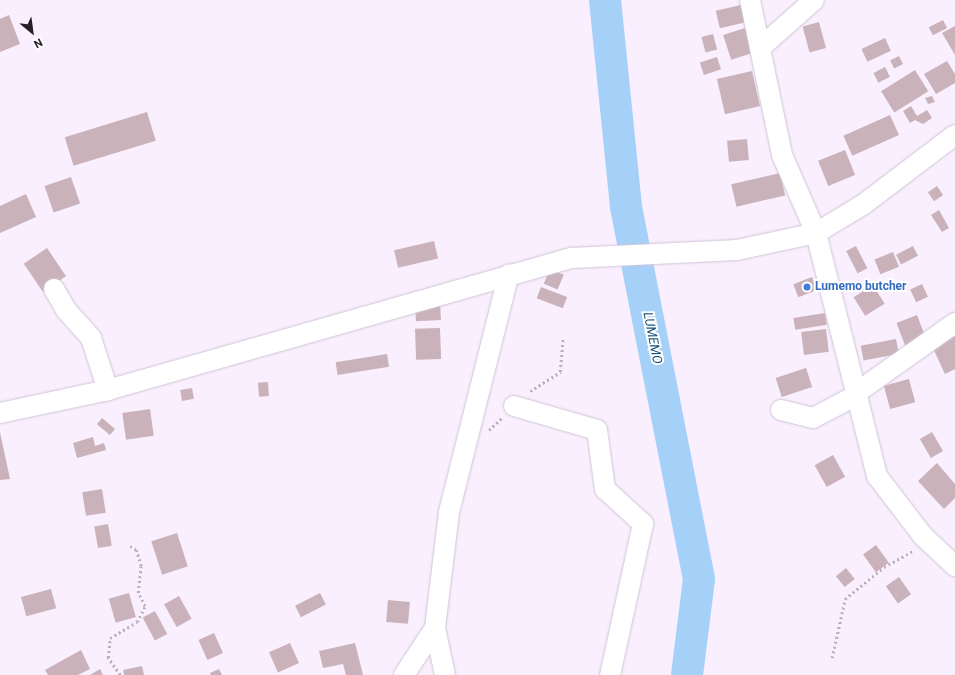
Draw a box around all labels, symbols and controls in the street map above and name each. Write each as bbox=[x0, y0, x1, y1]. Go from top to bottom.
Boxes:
north arrow bbox=[12, 12, 52, 52]
text: N bbox=[32, 35, 45, 50]
place label: Lumemo butcher bbox=[815, 280, 906, 294]
marker: Lumemo butcher bbox=[802, 282, 812, 292]
water label: LUMEMO bbox=[639, 311, 665, 365]

